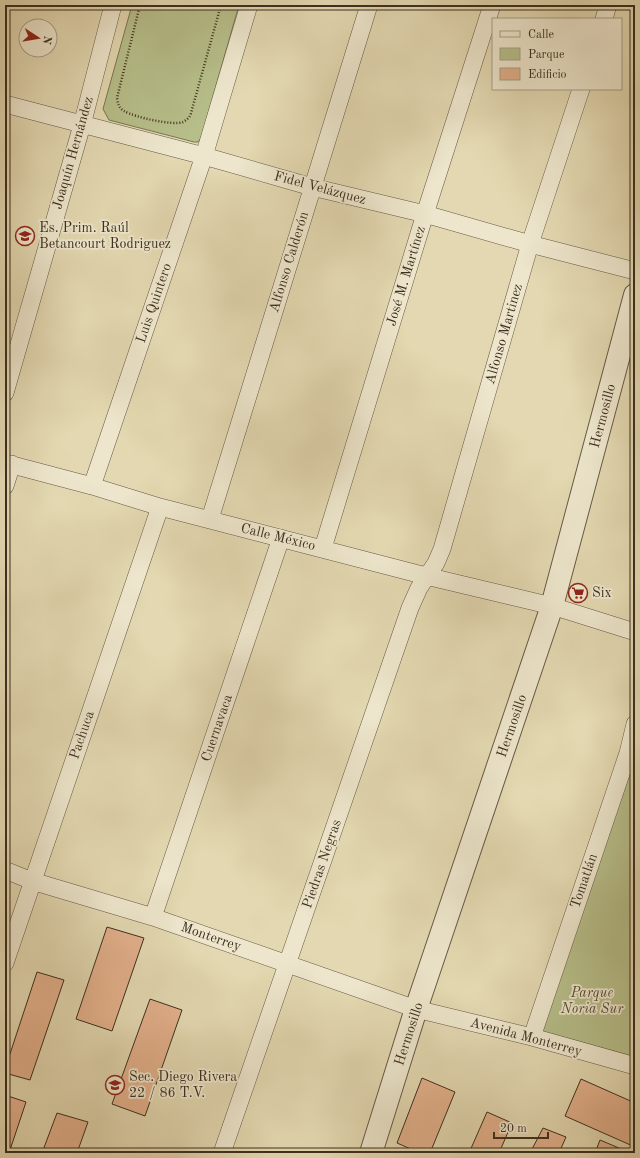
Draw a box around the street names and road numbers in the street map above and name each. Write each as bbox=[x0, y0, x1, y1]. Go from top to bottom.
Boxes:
street label: Joaquín Hernández bbox=[50, 95, 96, 211]
street label: Fidel Velázquez bbox=[273, 169, 367, 207]
street label: Alfonso Calderón bbox=[267, 210, 311, 314]
street label: José M. Martínez bbox=[384, 224, 428, 328]
street label: Luis Quintero bbox=[134, 261, 174, 345]
street label: Alfonso Martinez bbox=[483, 282, 525, 386]
street label: Hermosillo bbox=[588, 382, 618, 450]
street label: Calle México bbox=[239, 521, 317, 553]
street label: Cuernavaca bbox=[199, 693, 235, 763]
street label: Hermosillo bbox=[495, 693, 529, 759]
street label: Pachuca bbox=[67, 709, 97, 761]
street label: Piedras Negras bbox=[300, 818, 344, 910]
street label: Tomatlán bbox=[568, 851, 600, 910]
street label: Monterrey bbox=[179, 920, 244, 954]
street label: Hermosillo bbox=[392, 1001, 426, 1067]
street label: Avenida Monterrey bbox=[468, 1015, 584, 1059]

